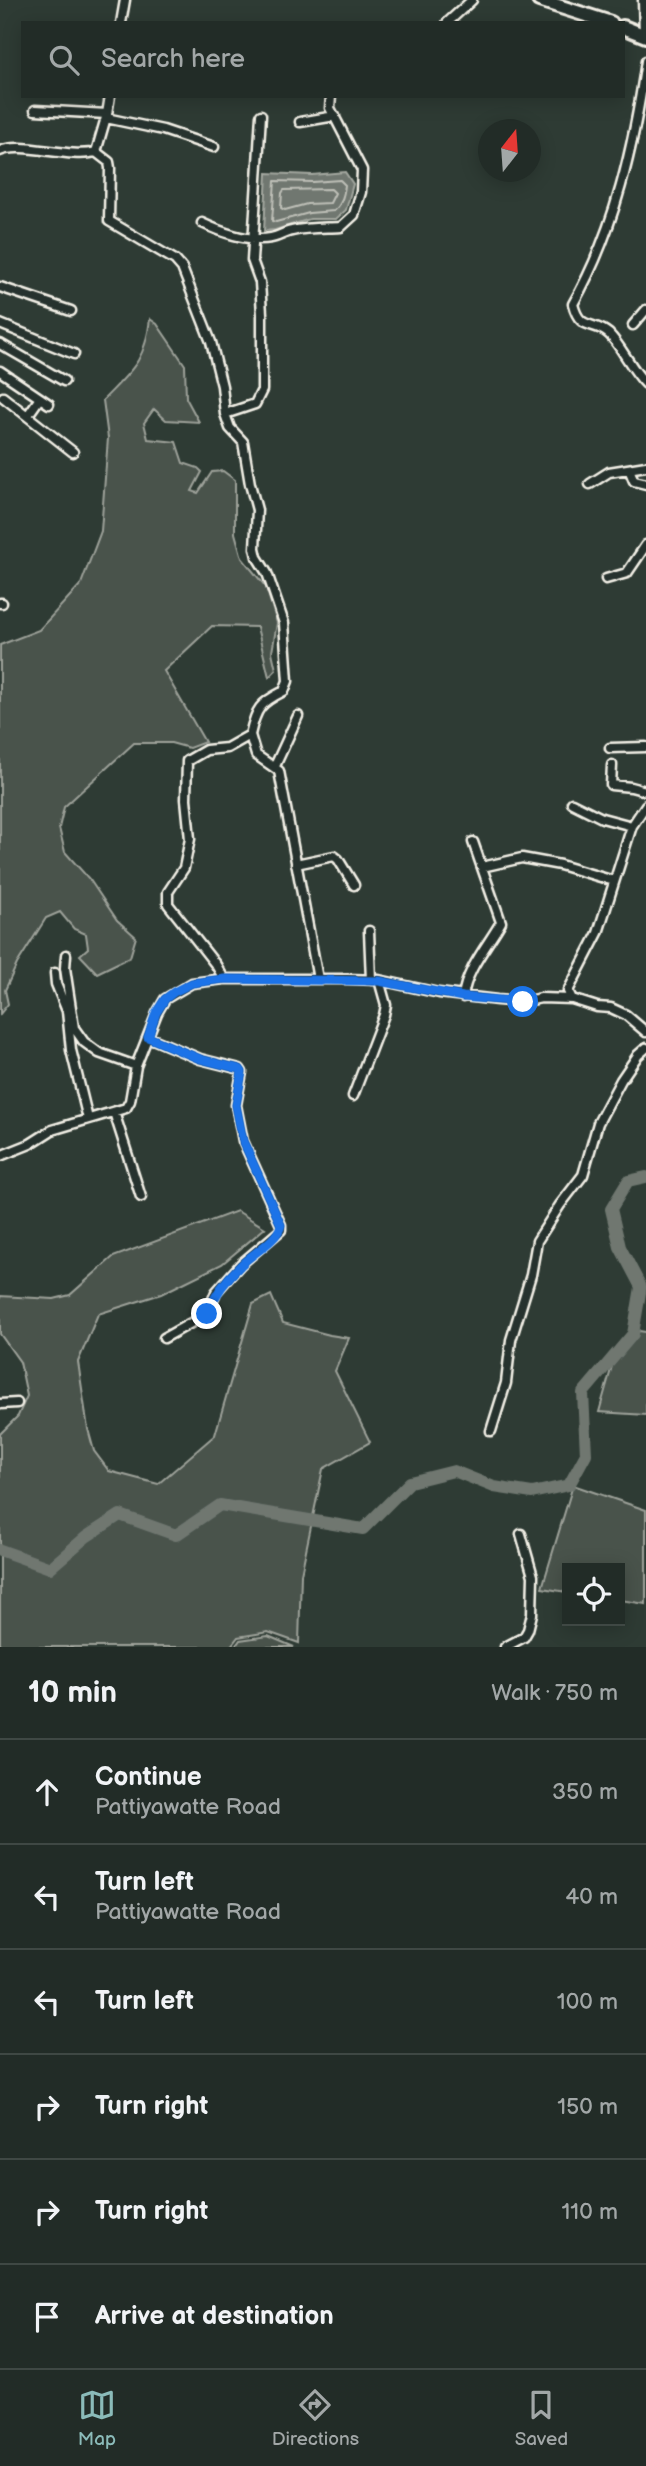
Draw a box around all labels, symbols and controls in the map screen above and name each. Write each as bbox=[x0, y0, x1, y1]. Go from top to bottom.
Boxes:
search box bbox=[21, 21, 625, 98]
icon: search bbox=[45, 41, 83, 79]
text: Search here bbox=[101, 44, 245, 75]
north arrow bbox=[478, 119, 541, 182]
route start bbox=[507, 986, 538, 1017]
route end bbox=[191, 1298, 222, 1329]
map controls bbox=[562, 1563, 625, 1626]
button: locate bbox=[562, 1563, 625, 1626]
text: 10 min bbox=[28, 1675, 117, 1711]
text: Walk · 750 m bbox=[491, 1679, 618, 1707]
text: Continue bbox=[95, 1762, 202, 1793]
icon: ahead bbox=[28, 1773, 66, 1811]
text: 350 m bbox=[552, 1778, 618, 1806]
text: Pattiyawatte Road bbox=[95, 1793, 281, 1821]
text: Turn left bbox=[95, 1867, 194, 1898]
icon: left bbox=[28, 1878, 66, 1916]
text: 40 m bbox=[565, 1883, 618, 1911]
text: Pattiyawatte Road bbox=[95, 1898, 281, 1926]
icon: left bbox=[28, 1983, 66, 2021]
text: Turn left bbox=[95, 1986, 194, 2017]
text: 100 m bbox=[557, 1988, 618, 2016]
icon: right bbox=[28, 2088, 66, 2126]
text: Turn right bbox=[95, 2091, 208, 2122]
text: 150 m bbox=[557, 2093, 618, 2121]
icon: right bbox=[28, 2193, 66, 2231]
text: Turn right bbox=[95, 2196, 208, 2227]
text: 110 m bbox=[561, 2198, 618, 2226]
icon: arrive bbox=[28, 2298, 66, 2336]
text: Arrive at destination bbox=[95, 2301, 334, 2332]
tab: Map bbox=[78, 2386, 116, 2451]
tab: Directions bbox=[272, 2386, 359, 2451]
tab: Saved bbox=[515, 2386, 568, 2451]

